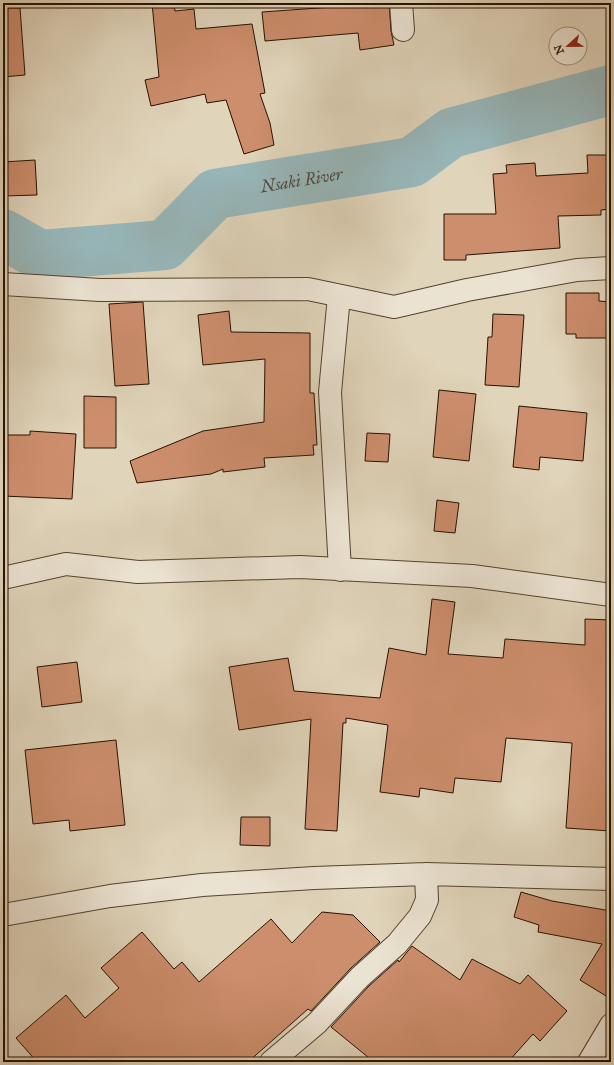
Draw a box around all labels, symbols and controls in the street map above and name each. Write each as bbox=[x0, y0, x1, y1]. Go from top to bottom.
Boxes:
north arrow bbox=[548, 26, 588, 66]
text: N bbox=[551, 42, 567, 56]
water label: Nsaki River bbox=[258, 163, 345, 197]

